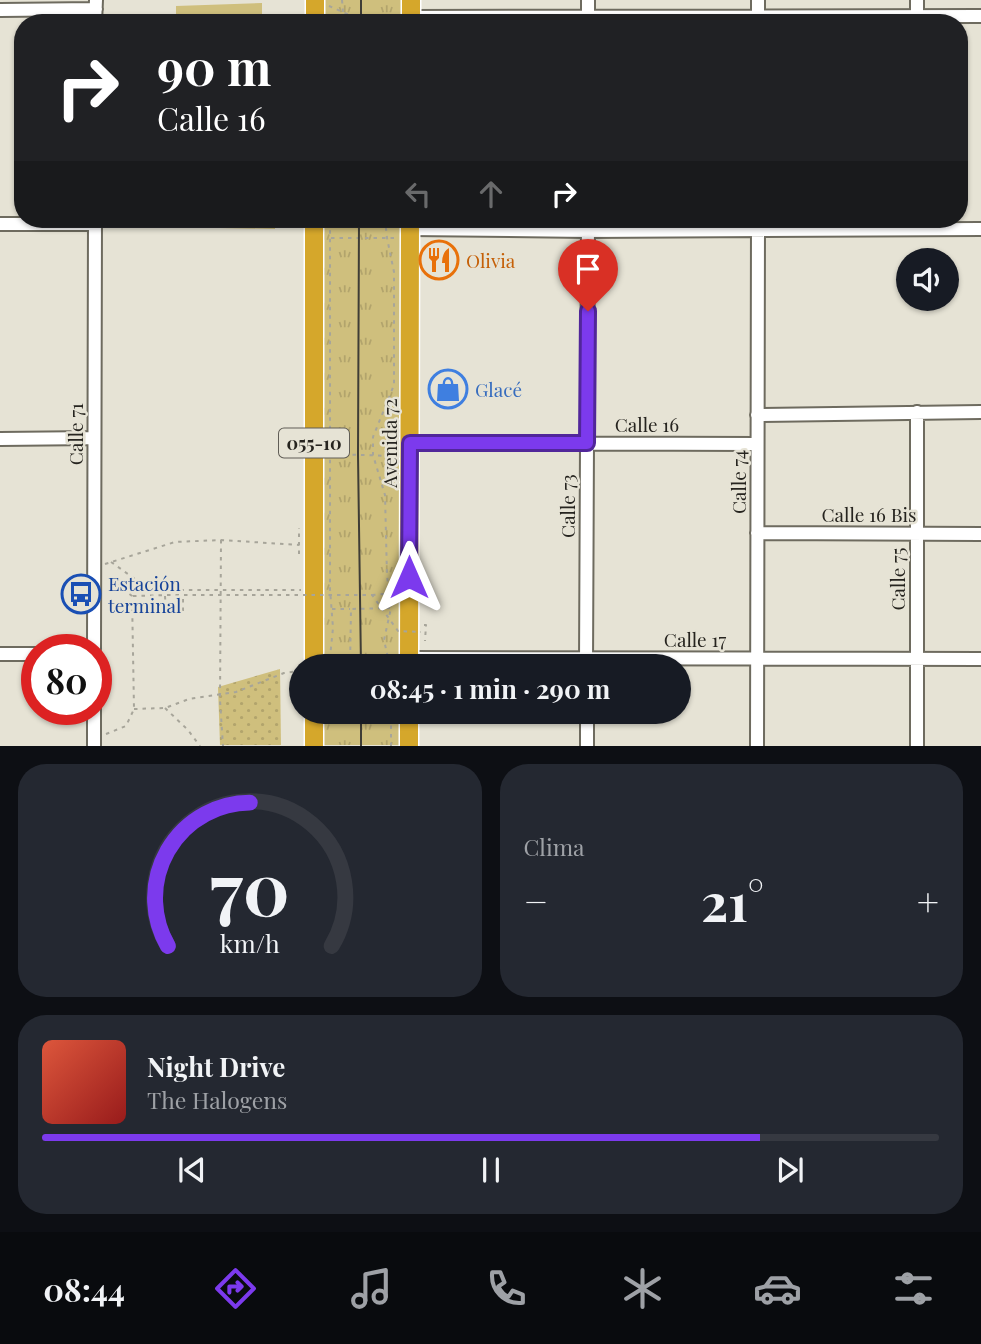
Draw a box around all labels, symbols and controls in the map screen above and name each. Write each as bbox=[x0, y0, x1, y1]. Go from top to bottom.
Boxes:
text: 90 m bbox=[157, 33, 271, 98]
icon: right bbox=[42, 42, 133, 133]
text: Calle 16 bbox=[157, 96, 265, 139]
icon: left bbox=[399, 175, 437, 213]
icon: ahead bbox=[472, 175, 510, 213]
icon: right bbox=[545, 175, 583, 213]
restaurant icon: Olivia bbox=[418, 239, 460, 281]
pin bbox=[558, 239, 618, 311]
place label: Olivia bbox=[466, 247, 516, 273]
map controls bbox=[896, 248, 959, 311]
button: sound bbox=[896, 248, 959, 311]
icon: arrive bbox=[569, 250, 607, 288]
shop icon: Glacé bbox=[427, 368, 469, 410]
place label: Glacé bbox=[475, 376, 522, 402]
street label: Avenida 72 bbox=[376, 398, 402, 489]
street label: Calle 71 bbox=[62, 403, 88, 465]
street label: Calle 16 bbox=[615, 411, 679, 437]
road number: 055-10 bbox=[279, 428, 349, 458]
street label: Calle 74 bbox=[725, 450, 751, 514]
street label: Calle 73 bbox=[554, 474, 580, 538]
street label: Calle 16 Bis bbox=[822, 501, 916, 527]
position arrow bbox=[372, 540, 446, 614]
street label: Calle 75 bbox=[884, 547, 910, 611]
place label: Estación terminal bbox=[108, 570, 182, 618]
bus stop icon: Estación terminal bbox=[60, 573, 102, 615]
street label: Calle 17 bbox=[664, 626, 726, 652]
speed limit sign: 80 bbox=[21, 634, 112, 725]
text: 08:45 · 1 min · 290 m bbox=[370, 671, 610, 706]
text: Clima bbox=[524, 831, 585, 862]
text: 70 bbox=[210, 838, 290, 935]
text: 21° bbox=[701, 866, 764, 935]
text: − bbox=[524, 875, 548, 926]
text: + bbox=[917, 875, 939, 926]
text: km/h bbox=[220, 926, 280, 959]
text: Night Drive bbox=[147, 1049, 285, 1084]
text: The Halogens bbox=[147, 1084, 287, 1115]
icon: previous bbox=[173, 1151, 211, 1189]
icon: pause bbox=[472, 1151, 510, 1189]
icon: next bbox=[771, 1151, 809, 1189]
icon: directions bbox=[211, 1264, 260, 1313]
icon: music bbox=[347, 1264, 396, 1313]
icon: phone bbox=[482, 1264, 531, 1313]
icon: climate bbox=[618, 1264, 667, 1313]
icon: car bbox=[753, 1264, 802, 1313]
icon: filters bbox=[889, 1264, 938, 1313]
text: 08:44 bbox=[43, 1267, 125, 1310]

